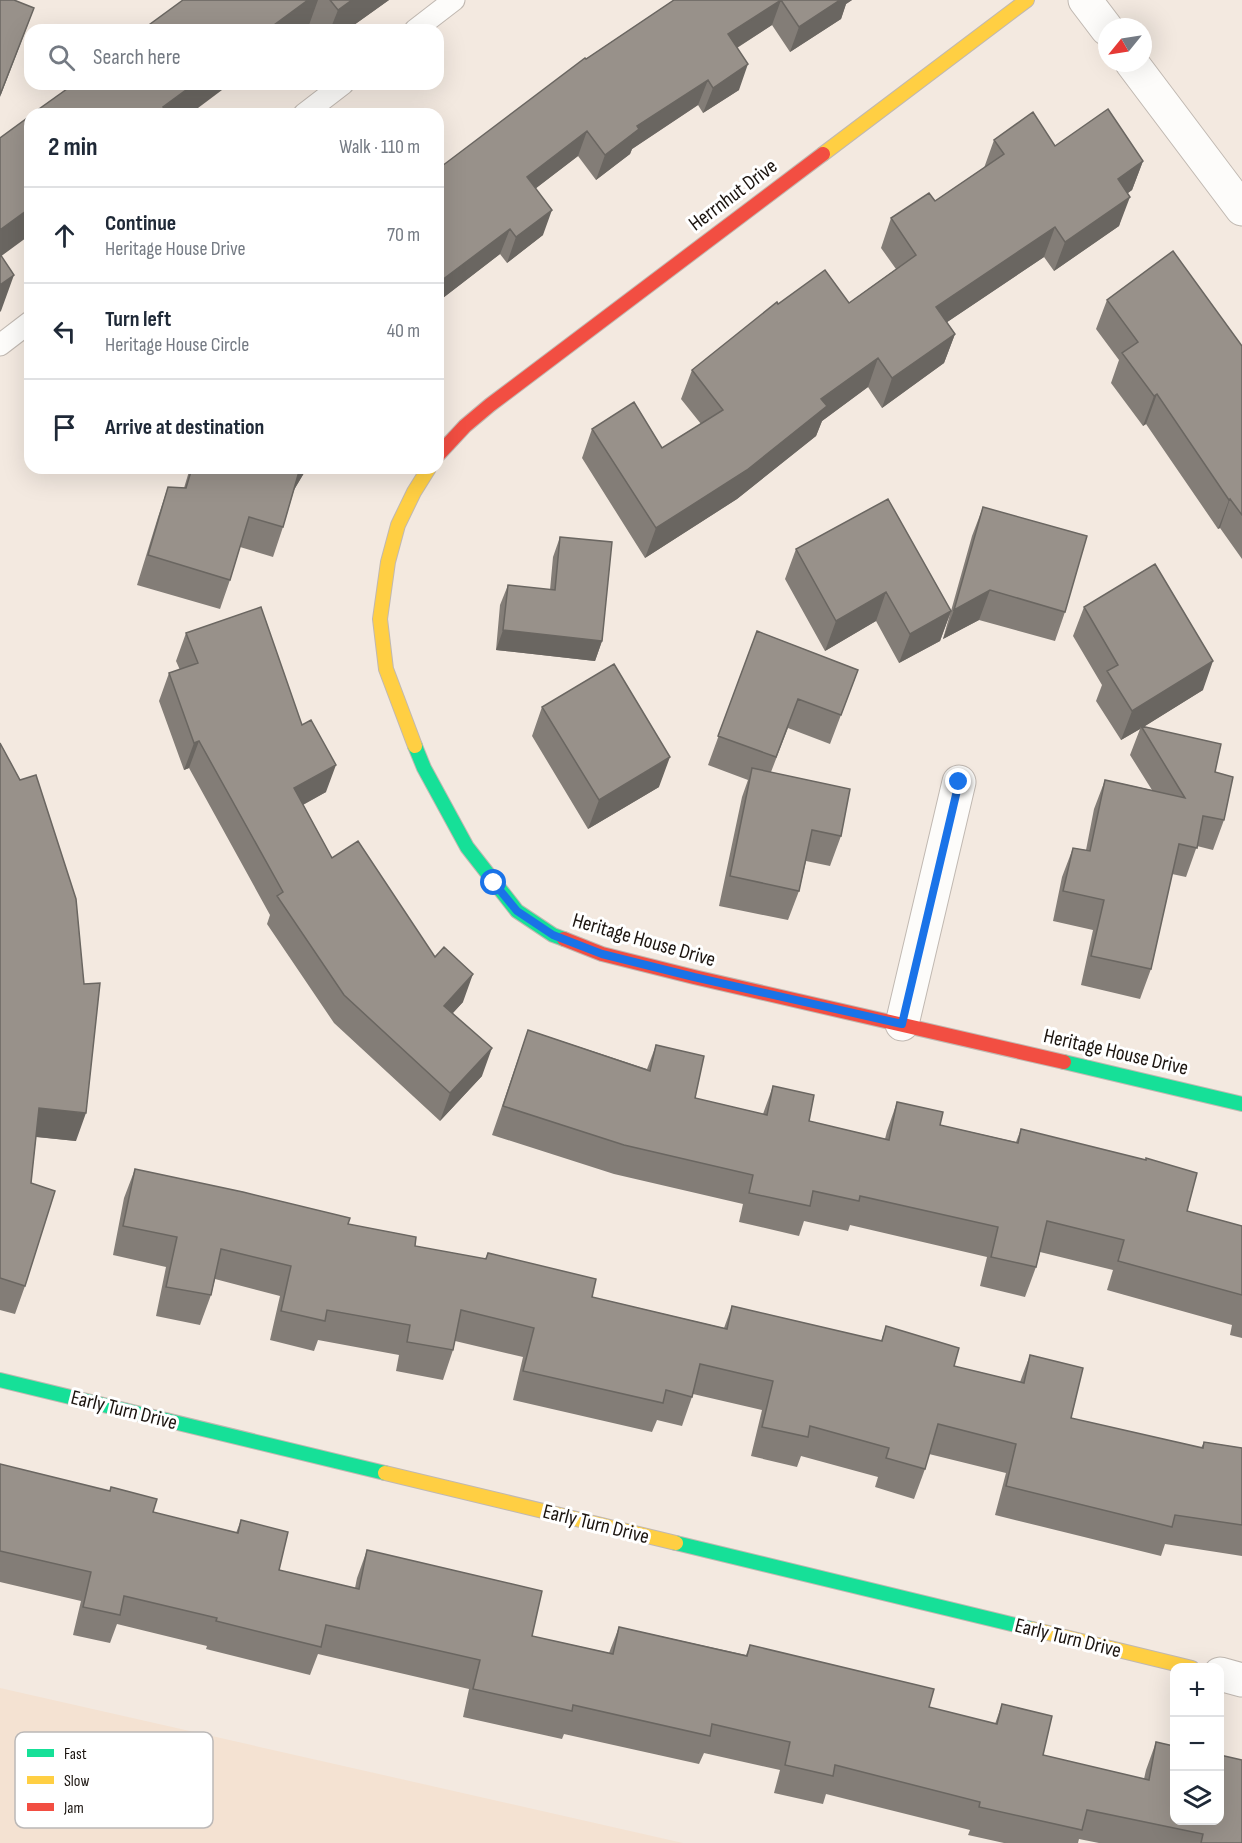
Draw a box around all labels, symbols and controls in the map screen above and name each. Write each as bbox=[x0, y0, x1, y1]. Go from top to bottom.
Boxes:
north arrow bbox=[1098, 18, 1152, 72]
search box bbox=[24, 24, 444, 90]
icon: search bbox=[45, 41, 78, 74]
text: Search here bbox=[93, 44, 180, 71]
text: 2 min bbox=[48, 132, 98, 163]
text: Walk · 110 m bbox=[339, 135, 420, 159]
street label: Herrnhut Drive bbox=[684, 154, 782, 236]
text: Continue bbox=[105, 210, 176, 237]
icon: ahead bbox=[48, 219, 81, 252]
text: 70 m bbox=[387, 223, 420, 247]
text: Heritage House Drive bbox=[105, 237, 246, 261]
text: Turn left bbox=[105, 306, 171, 333]
icon: left bbox=[48, 315, 81, 348]
text: 40 m bbox=[387, 319, 420, 343]
text: Heritage House Circle bbox=[105, 333, 249, 357]
icon: arrive bbox=[48, 411, 81, 444]
text: Arrive at destination bbox=[105, 414, 264, 441]
route end bbox=[945, 768, 971, 794]
route start bbox=[480, 869, 506, 895]
street label: Heritage House Drive bbox=[570, 908, 718, 972]
street label: Heritage House Drive bbox=[1041, 1023, 1191, 1081]
street label: Early Turn Drive bbox=[68, 1385, 180, 1435]
street label: Early Turn Drive bbox=[540, 1499, 652, 1549]
street label: Early Turn Drive bbox=[1012, 1613, 1124, 1663]
map controls bbox=[1170, 1663, 1224, 1825]
button: + bbox=[1170, 1663, 1224, 1717]
button: − bbox=[1170, 1717, 1224, 1771]
legend bbox=[15, 1732, 213, 1828]
text: Fast bbox=[64, 1745, 87, 1764]
button: layers bbox=[1170, 1771, 1224, 1825]
text: Slow bbox=[64, 1772, 89, 1791]
text: Jam bbox=[63, 1799, 84, 1818]

